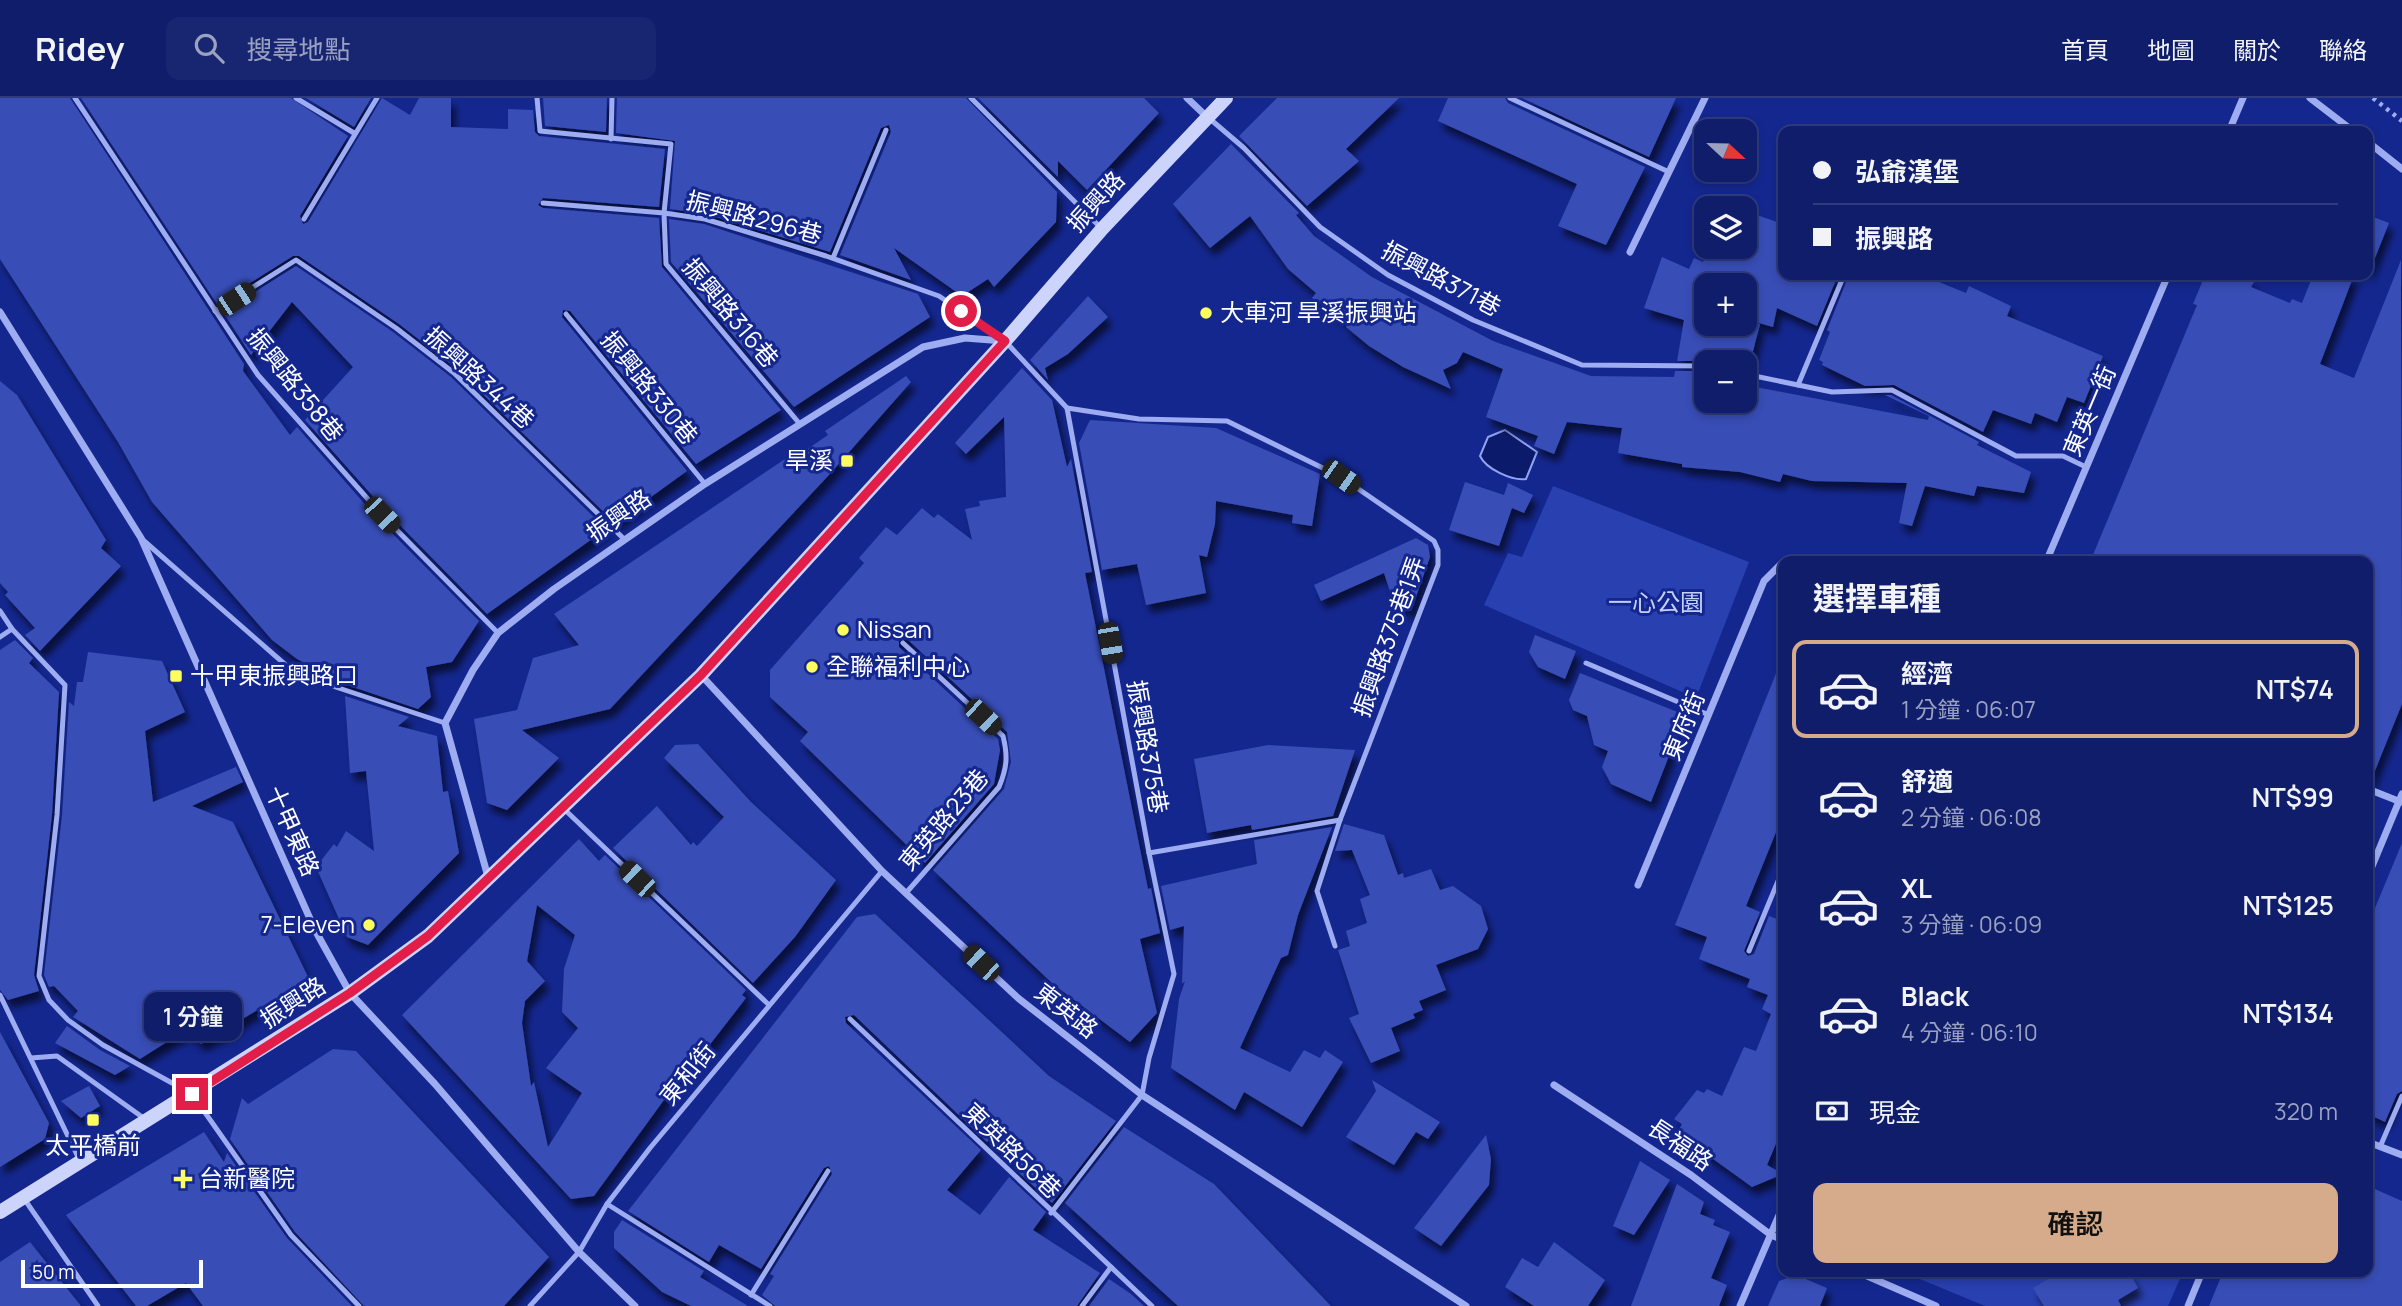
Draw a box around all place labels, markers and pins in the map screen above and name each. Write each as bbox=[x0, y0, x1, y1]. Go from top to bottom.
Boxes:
place label: 大車河 旱溪振興站 bbox=[1220, 295, 1417, 328]
marker: 大車河 旱溪振興站 bbox=[1198, 305, 1214, 321]
place label: 旱溪 bbox=[785, 443, 833, 476]
marker: 旱溪 bbox=[839, 453, 855, 469]
place label: Nissan bbox=[857, 612, 932, 645]
marker: Nissan bbox=[835, 622, 851, 638]
place label: 全聯福利中心 bbox=[826, 649, 970, 682]
place label: 十甲東振興路口 bbox=[190, 658, 358, 691]
marker: 全聯福利中心 bbox=[804, 659, 820, 675]
marker: 十甲東振興路口 bbox=[168, 668, 184, 684]
place label: 7-Eleven bbox=[261, 907, 355, 940]
marker: 7-Eleven bbox=[361, 917, 377, 933]
marker: 太平橋前 bbox=[85, 1112, 101, 1128]
place label: 太平橋前 bbox=[45, 1128, 141, 1161]
place label: 台新醫院 bbox=[199, 1161, 295, 1194]
marker: 台新醫院 bbox=[173, 1169, 193, 1189]

